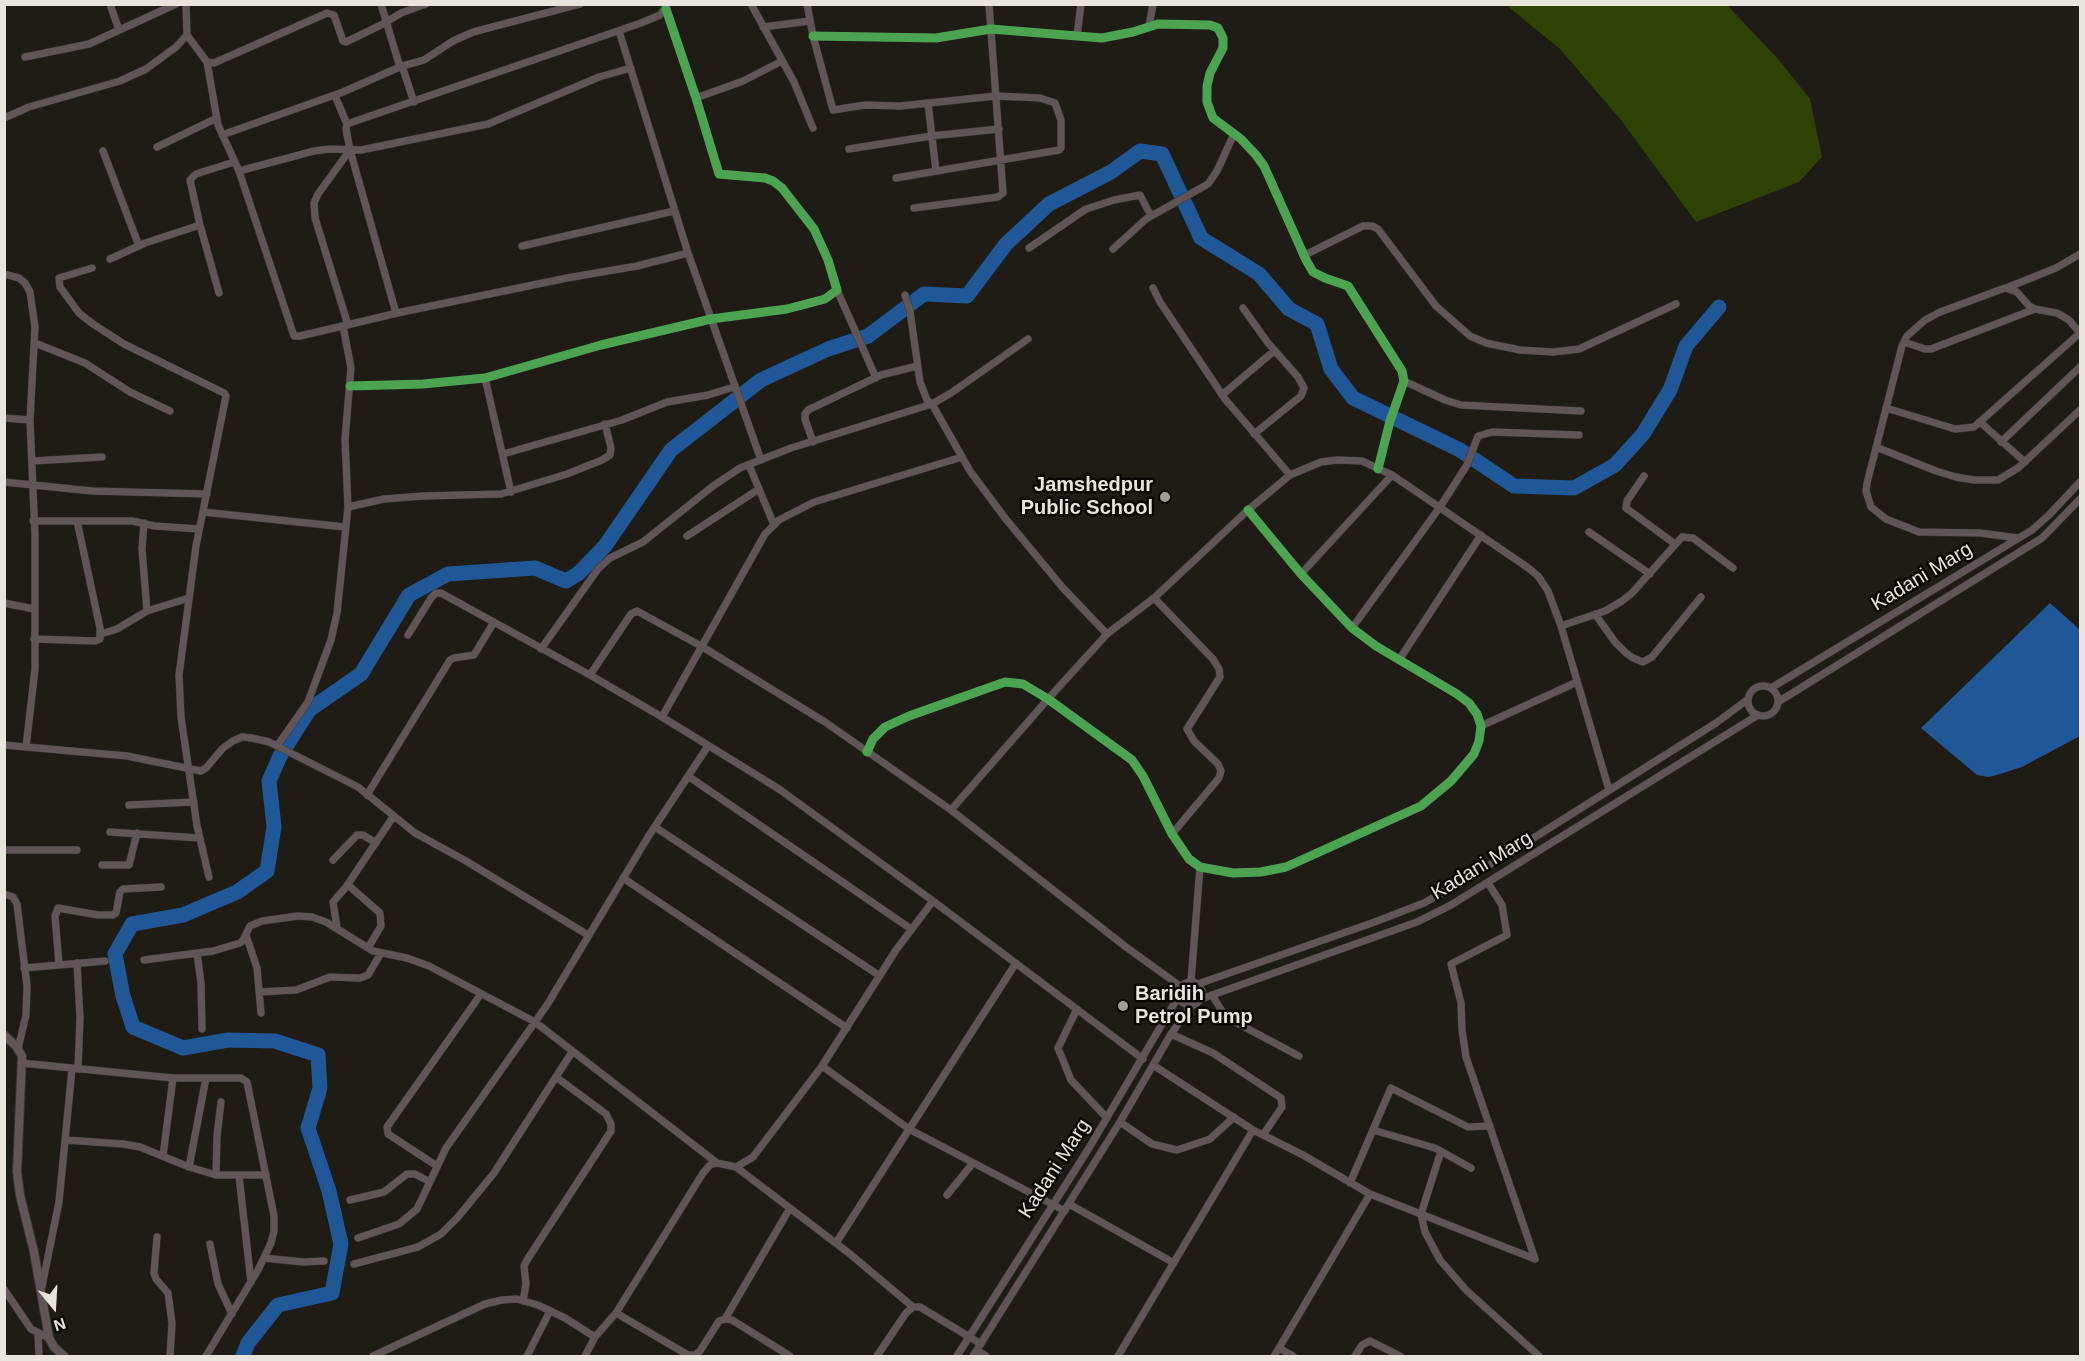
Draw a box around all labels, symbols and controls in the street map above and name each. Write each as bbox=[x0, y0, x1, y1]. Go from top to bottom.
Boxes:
place label: Jamshedpur Public School bbox=[1021, 473, 1153, 520]
marker: Jamshedpur Public School bbox=[1158, 490, 1172, 504]
street label: Kadani Marg bbox=[1867, 538, 1977, 616]
street label: Kadani Marg bbox=[1427, 827, 1537, 905]
place label: Baridih Petrol Pump bbox=[1135, 982, 1253, 1029]
marker: Baridih Petrol Pump bbox=[1116, 999, 1130, 1013]
street label: Kadani Marg bbox=[1014, 1115, 1096, 1223]
north arrow bbox=[24, 1277, 84, 1337]
text: N bbox=[52, 1315, 68, 1334]

